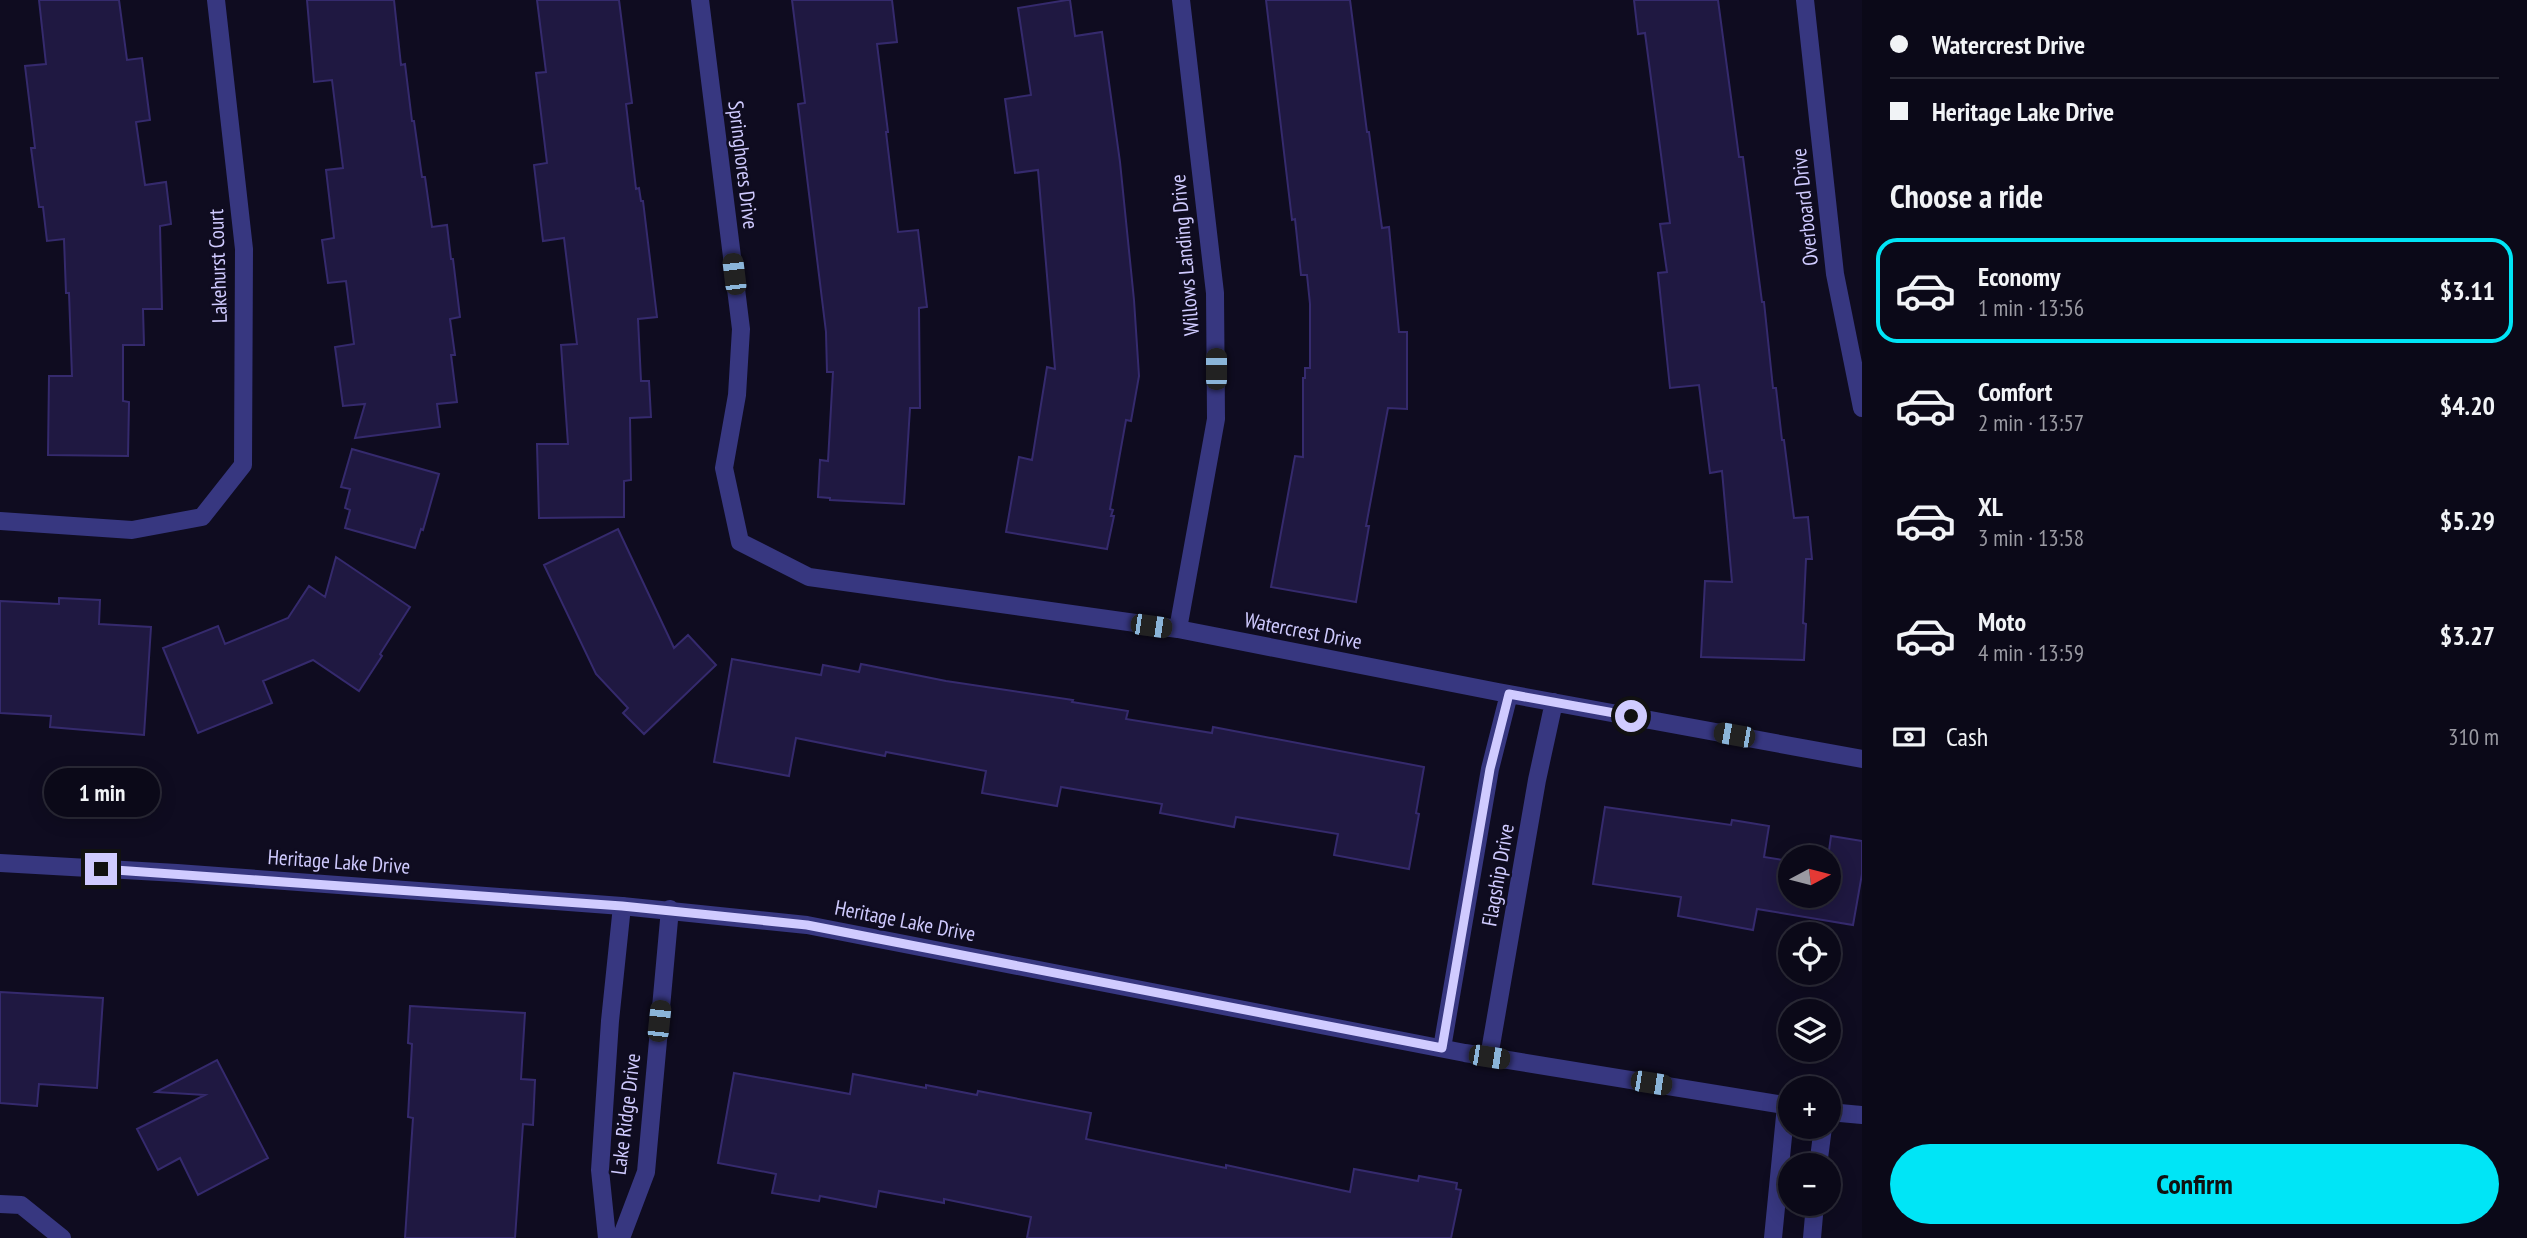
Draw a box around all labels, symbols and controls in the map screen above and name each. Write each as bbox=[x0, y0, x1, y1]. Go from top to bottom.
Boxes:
text: Watercrest Drive bbox=[1932, 28, 2085, 61]
text: Heritage Lake Drive bbox=[1932, 95, 2114, 128]
street label: Springhores Drive bbox=[722, 99, 765, 231]
street label: Overboard Drive bbox=[1785, 147, 1824, 267]
street label: Willows Landing Drive bbox=[1164, 173, 1205, 337]
text: Choose a ride bbox=[1890, 175, 2043, 217]
street label: Lakehurst Court bbox=[202, 208, 233, 324]
car bbox=[722, 252, 747, 296]
icon: car bbox=[1894, 259, 1957, 322]
text: Economy bbox=[1978, 260, 2060, 293]
text: $3.11 bbox=[2440, 274, 2495, 307]
text: 1 min · 13:56 bbox=[1978, 293, 2084, 322]
car bbox=[1206, 348, 1227, 390]
icon: car bbox=[1894, 374, 1957, 437]
text: Comfort bbox=[1978, 375, 2052, 408]
text: $4.20 bbox=[2440, 389, 2495, 422]
text: 2 min · 13:57 bbox=[1978, 408, 2084, 437]
icon: car bbox=[1894, 489, 1957, 552]
text: XL bbox=[1978, 490, 2003, 523]
text: $5.29 bbox=[2440, 504, 2495, 537]
text: 3 min · 13:58 bbox=[1978, 523, 2084, 552]
icon: car bbox=[1894, 604, 1957, 667]
text: Moto bbox=[1978, 605, 2026, 638]
street label: Watercrest Drive bbox=[1242, 606, 1364, 655]
car bbox=[1129, 613, 1174, 639]
text: $3.27 bbox=[2440, 619, 2495, 652]
text: 4 min · 13:59 bbox=[1978, 638, 2084, 667]
route start bbox=[1615, 700, 1647, 732]
icon: cash bbox=[1890, 718, 1928, 756]
text: Cash bbox=[1946, 720, 1988, 753]
car bbox=[1712, 721, 1757, 749]
text: 310 m bbox=[2448, 722, 2499, 751]
callout: 1 min bbox=[43, 768, 159, 816]
text: 1 min bbox=[79, 778, 125, 807]
street label: Flagship Drive bbox=[1475, 822, 1520, 928]
street label: Heritage Lake Drive bbox=[267, 843, 411, 880]
north arrow bbox=[1778, 845, 1841, 908]
map controls bbox=[1778, 845, 1841, 1216]
route end bbox=[85, 853, 117, 885]
street label: Heritage Lake Drive bbox=[833, 894, 978, 947]
button: locate bbox=[1778, 922, 1841, 985]
car bbox=[647, 999, 672, 1043]
button: layers bbox=[1778, 999, 1841, 1062]
car bbox=[1467, 1043, 1512, 1071]
street label: Lake Ridge Drive bbox=[605, 1052, 646, 1176]
car bbox=[1629, 1069, 1674, 1097]
button: + bbox=[1778, 1076, 1841, 1139]
button: Confirm bbox=[1890, 1144, 2499, 1224]
button: − bbox=[1778, 1153, 1841, 1216]

